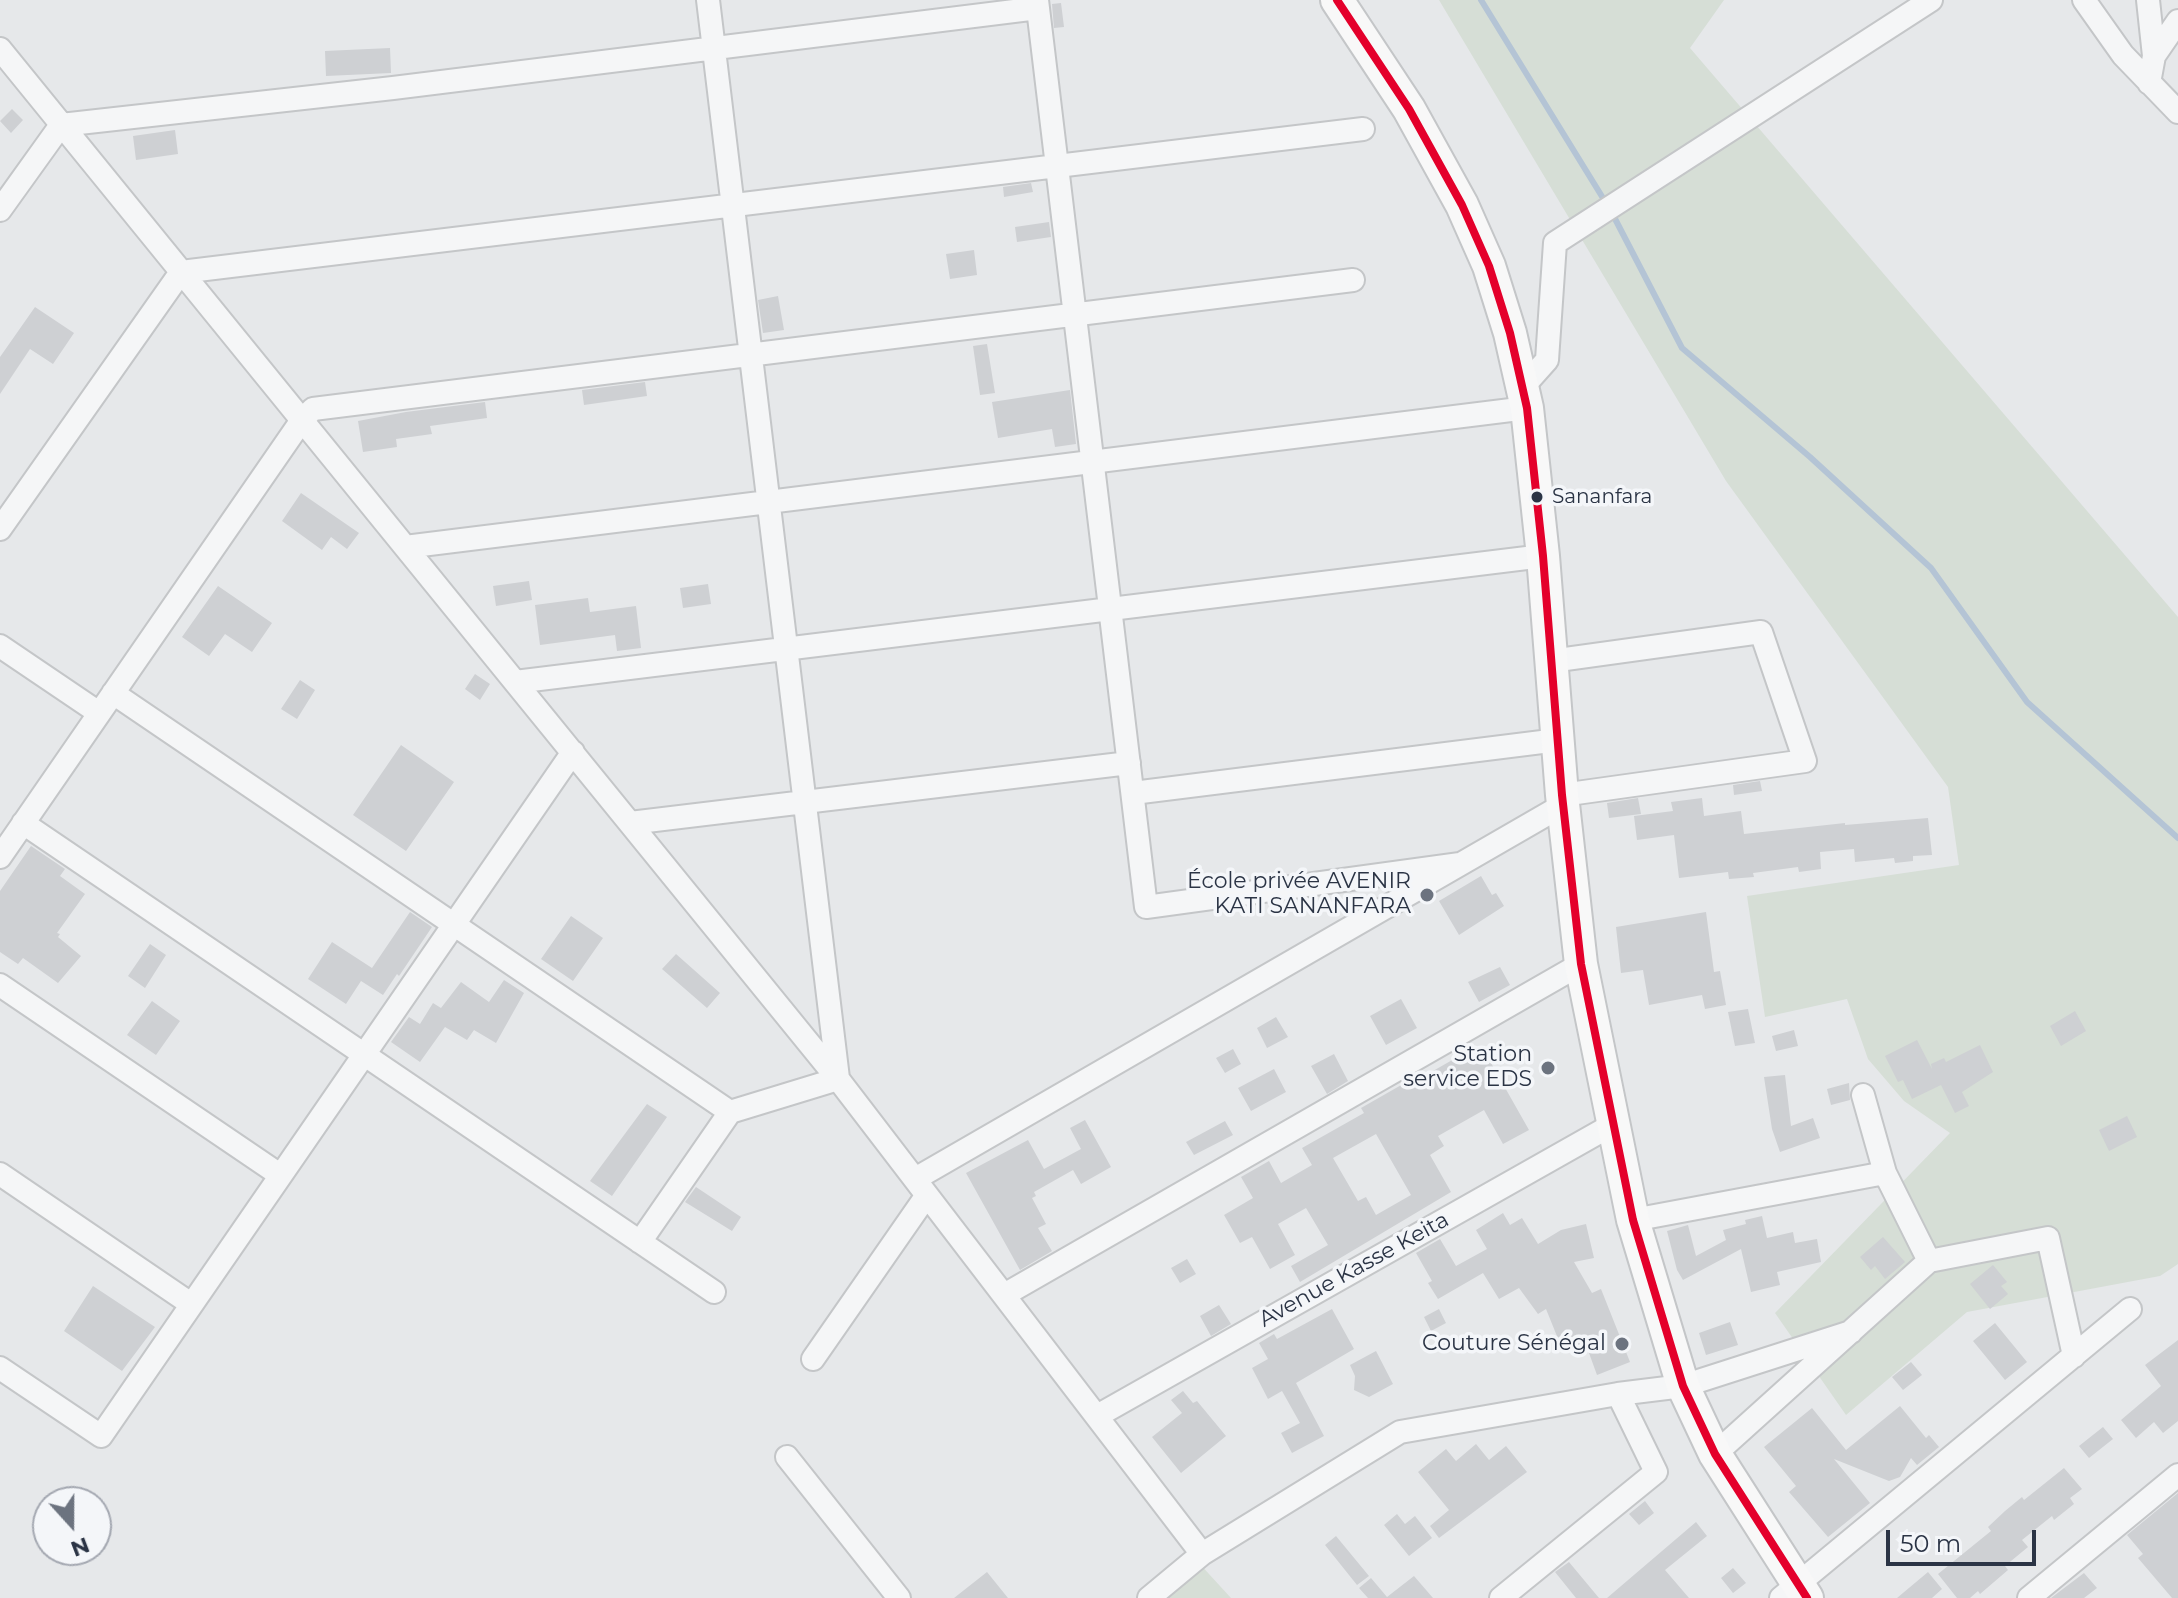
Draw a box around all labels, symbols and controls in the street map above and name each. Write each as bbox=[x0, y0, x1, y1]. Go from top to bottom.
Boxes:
place label: Sananfara bbox=[1552, 485, 1652, 509]
marker: Sananfara bbox=[1529, 489, 1545, 505]
place label: École privée AVENIR KATI SANANFARA bbox=[1187, 869, 1411, 920]
marker: École privée AVENIR KATI SANANFARA bbox=[1418, 886, 1436, 904]
place label: Station service EDS bbox=[1403, 1042, 1532, 1094]
marker: Station service EDS bbox=[1539, 1059, 1557, 1077]
street label: Avenue Kasse Keita bbox=[1254, 1207, 1454, 1333]
place label: Couture Sénégal bbox=[1422, 1331, 1606, 1357]
marker: Couture Sénégal bbox=[1613, 1335, 1631, 1353]
north arrow bbox=[32, 1486, 112, 1566]
scale bar bbox=[1890, 1514, 2040, 1564]
text: 50 m bbox=[1900, 1529, 1961, 1558]
text: N bbox=[67, 1531, 93, 1563]

